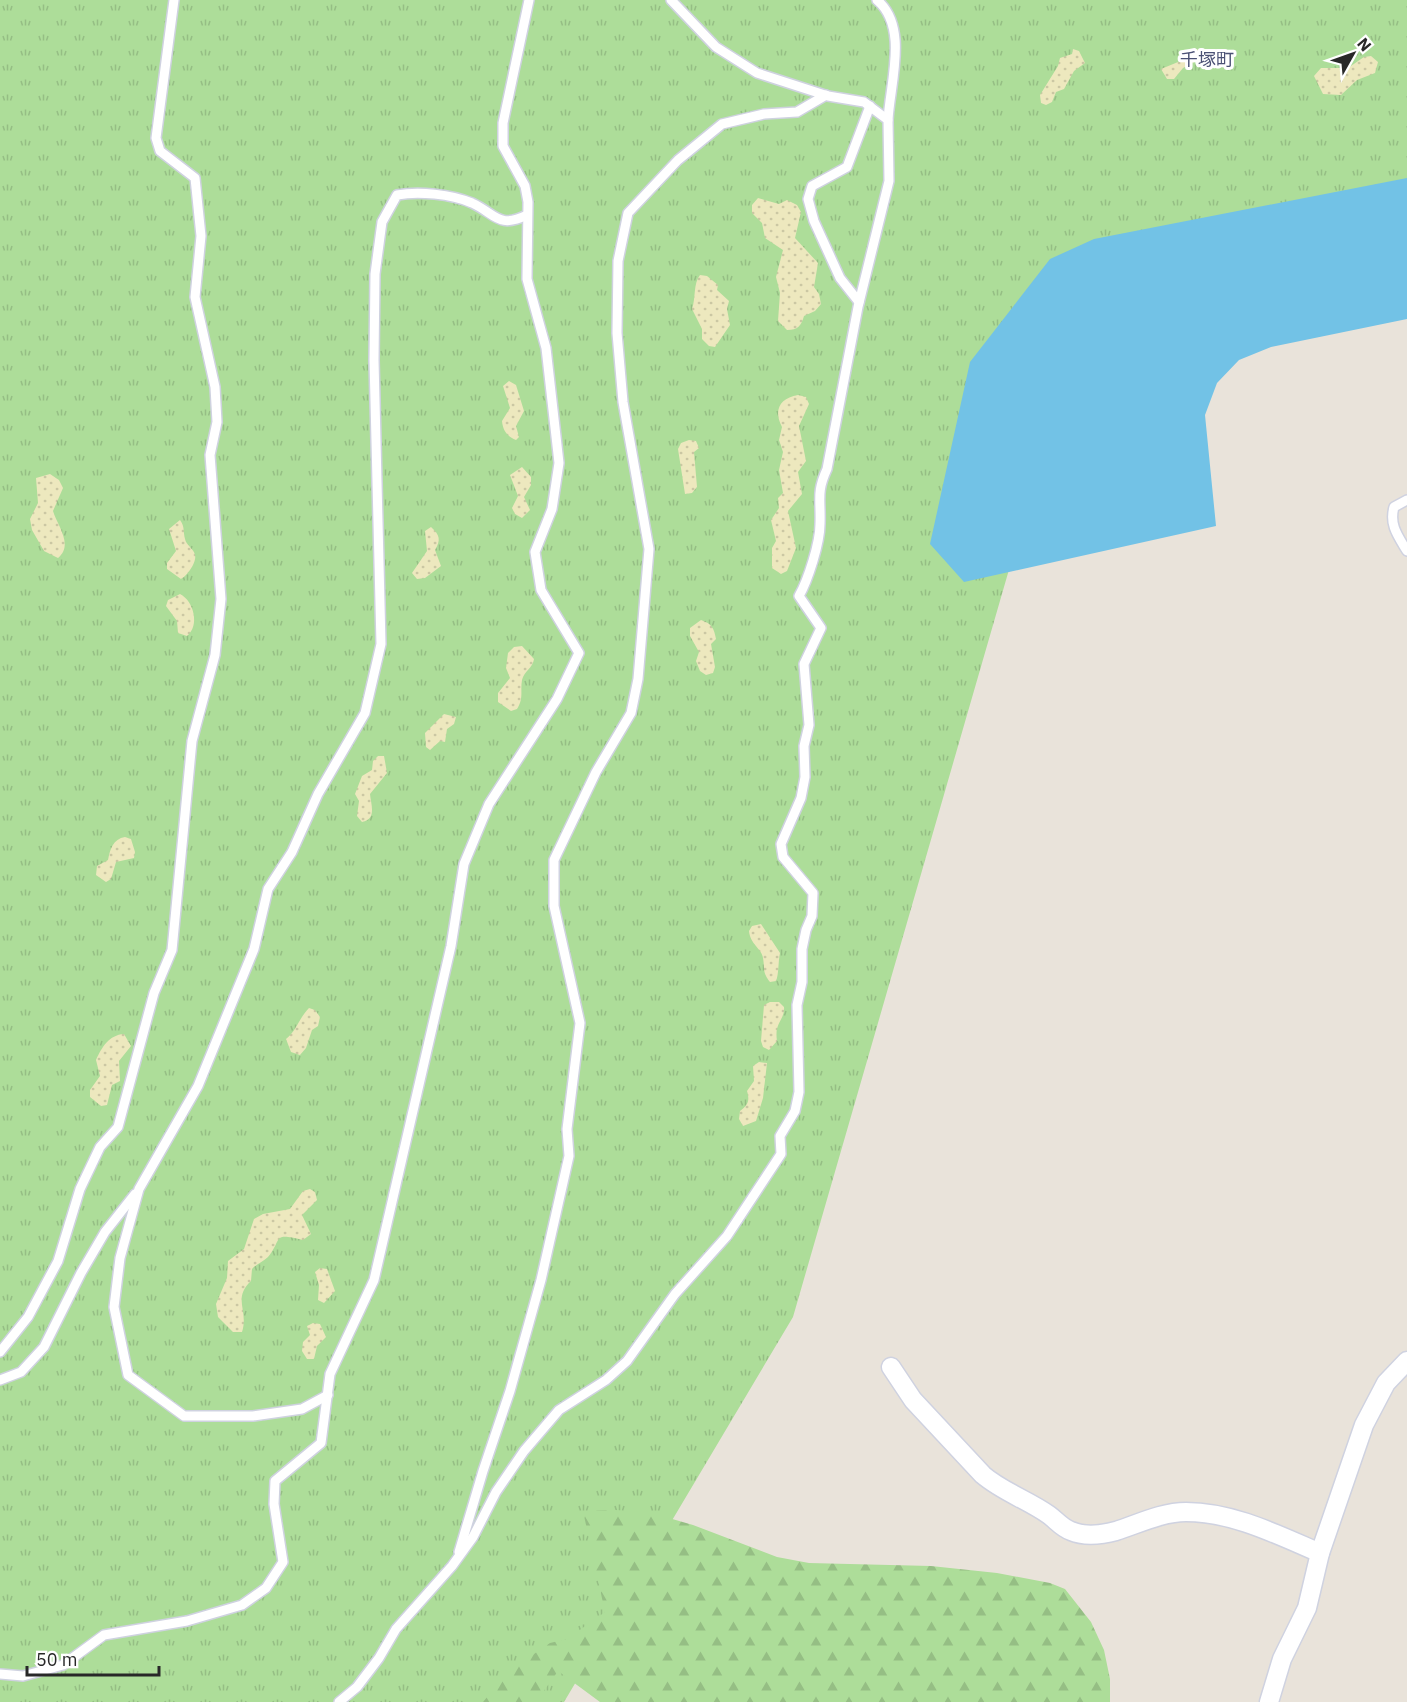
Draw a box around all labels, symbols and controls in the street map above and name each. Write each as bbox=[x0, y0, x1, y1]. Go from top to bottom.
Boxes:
north arrow bbox=[1323, 24, 1383, 84]
text: N bbox=[1353, 33, 1376, 55]
district label: 千塚町 bbox=[1180, 48, 1234, 71]
scale bar bbox=[27, 1639, 159, 1677]
text: 50 m bbox=[36, 1648, 78, 1671]

